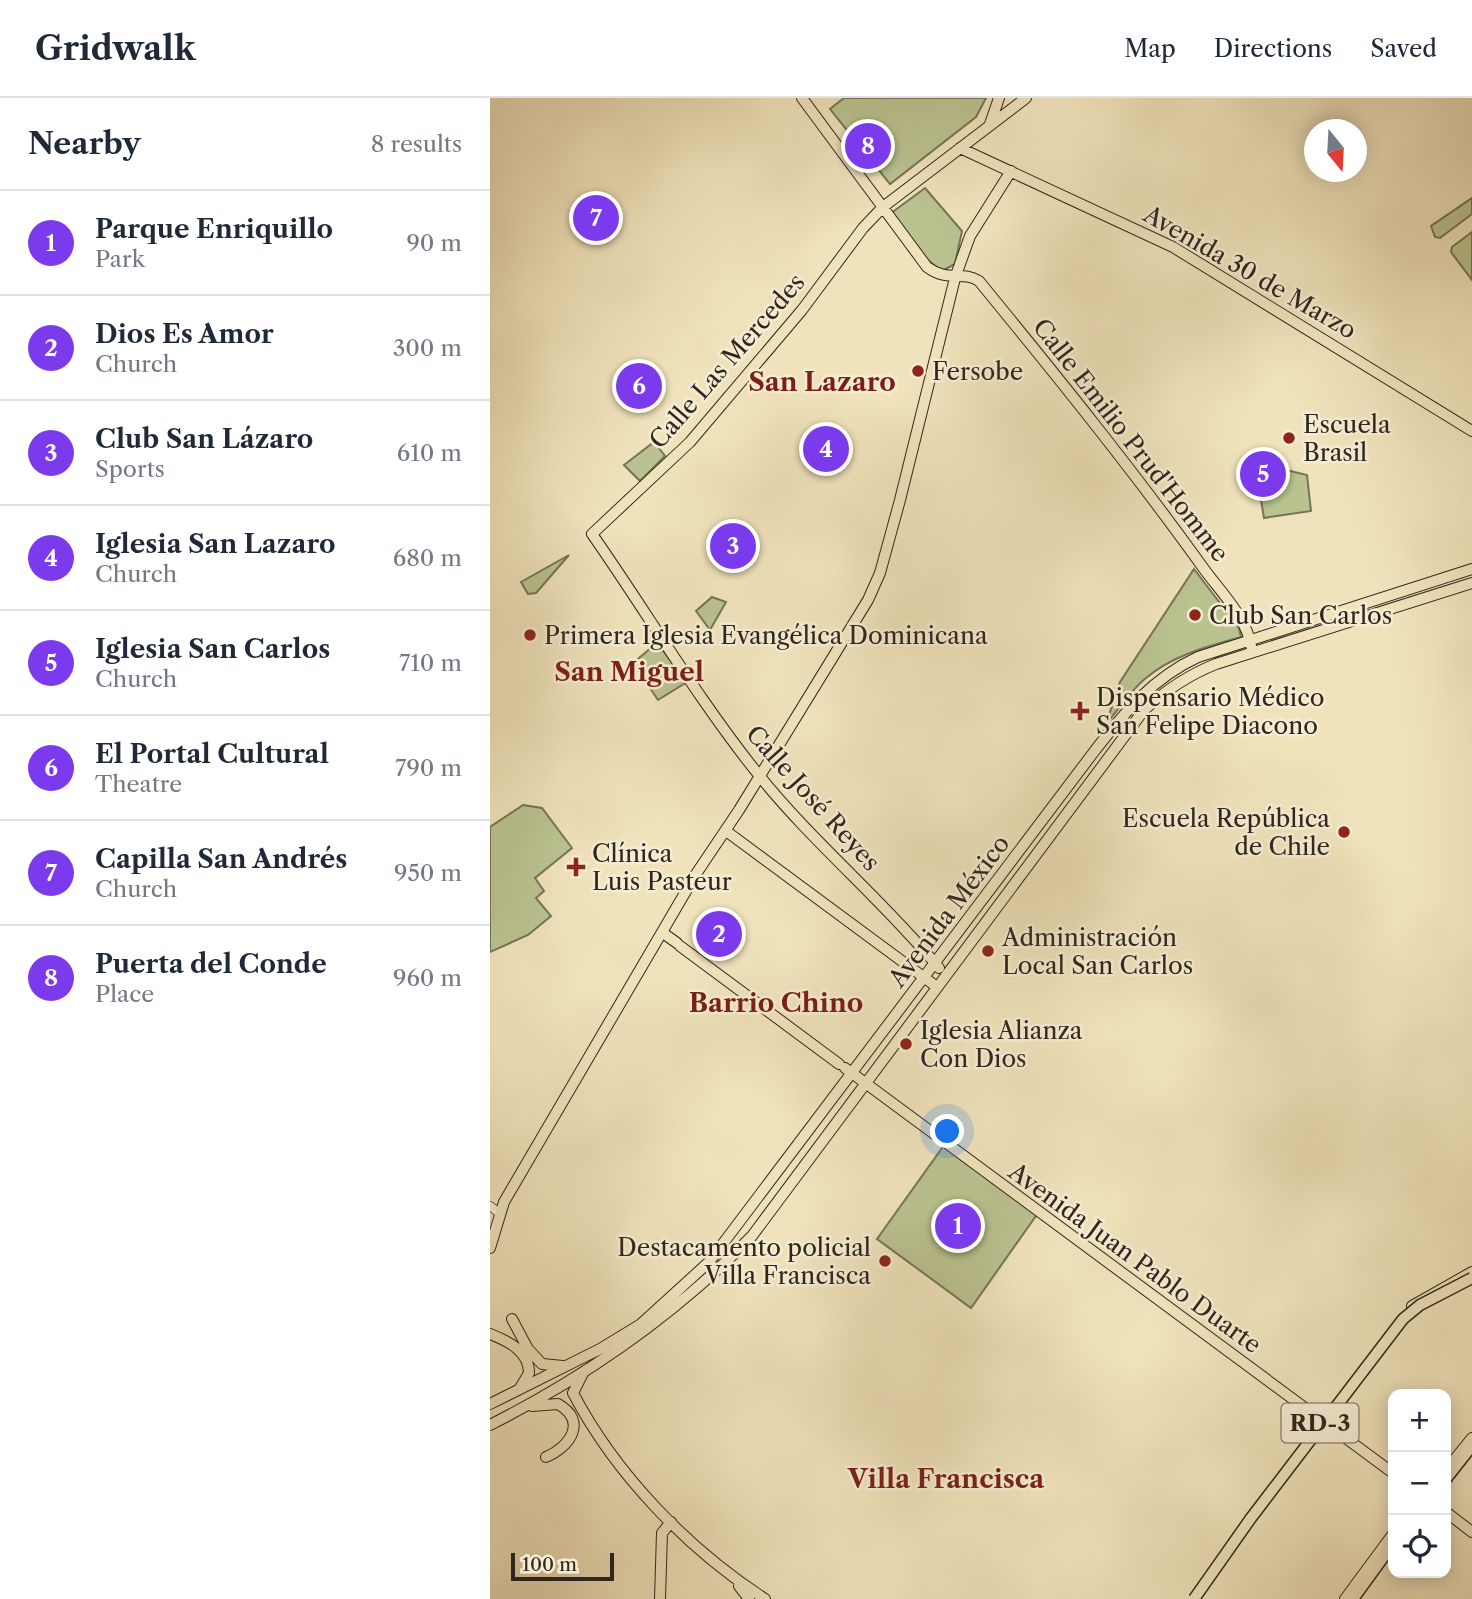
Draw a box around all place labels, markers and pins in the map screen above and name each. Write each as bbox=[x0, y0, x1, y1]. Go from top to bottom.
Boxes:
pin: 8 bbox=[845, 120, 891, 172]
pin: 7 bbox=[573, 192, 619, 244]
place label: Fersobe bbox=[932, 357, 1023, 386]
pin: 6 bbox=[616, 360, 662, 412]
marker: Fersobe bbox=[910, 363, 926, 379]
place label: Escuela Brasil bbox=[1303, 410, 1391, 467]
pin: 4 bbox=[803, 423, 849, 475]
marker: Escuela Brasil bbox=[1281, 430, 1297, 446]
pin: 5 bbox=[1240, 448, 1286, 500]
pin: 3 bbox=[710, 520, 756, 572]
place label: Club San Carlos bbox=[1209, 601, 1392, 630]
marker: Club San Carlos bbox=[1187, 607, 1203, 623]
place label: Primera Iglesia Evangélica Dominicana bbox=[544, 621, 988, 650]
marker: Primera Iglesia Evangélica Dominicana bbox=[522, 627, 538, 643]
place label: Dispensario Médico San Felipe Diacono bbox=[1096, 683, 1324, 740]
marker: Dispensario Médico San Felipe Diacono bbox=[1070, 701, 1090, 721]
place label: Escuela República de Chile bbox=[1122, 804, 1330, 861]
marker: Escuela República de Chile bbox=[1336, 824, 1352, 840]
place label: Clínica Luis Pasteur bbox=[592, 839, 732, 896]
marker: Clínica Luis Pasteur bbox=[566, 857, 586, 877]
pin: 2 bbox=[696, 908, 742, 960]
place label: Administración Local San Carlos bbox=[1001, 923, 1193, 980]
marker: Administración Local San Carlos bbox=[980, 943, 996, 959]
place label: Iglesia Alianza Con Dios bbox=[920, 1016, 1083, 1073]
marker: Iglesia Alianza Con Dios bbox=[898, 1036, 914, 1052]
pin: 1 bbox=[935, 1200, 981, 1252]
place label: Destacamento policial Villa Francisca bbox=[617, 1233, 871, 1290]
marker: Destacamento policial Villa Francisca bbox=[877, 1253, 893, 1269]

